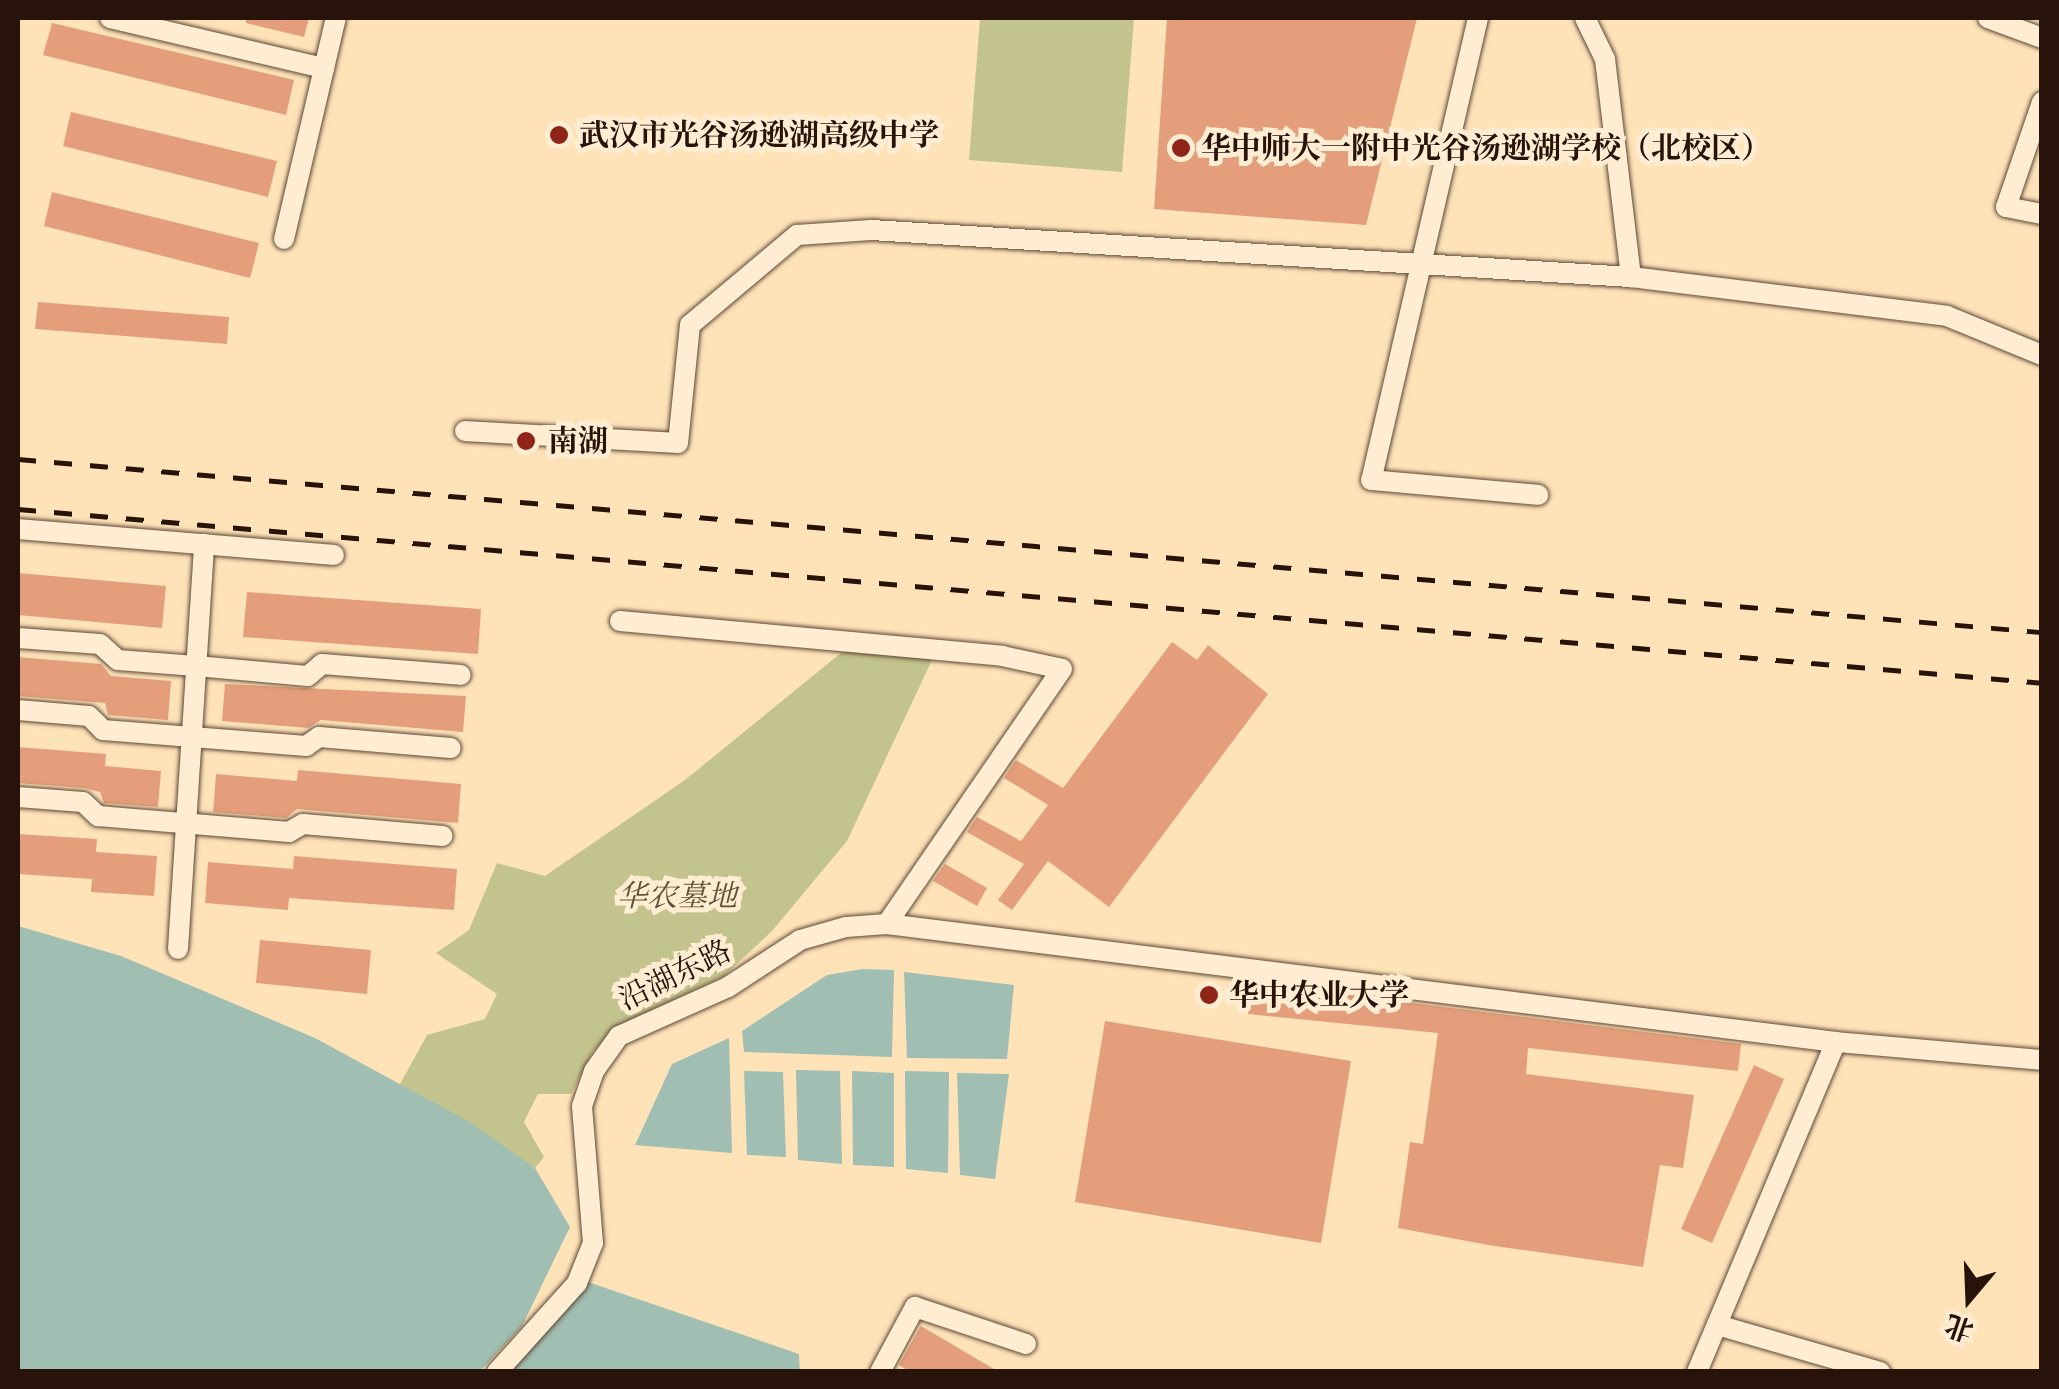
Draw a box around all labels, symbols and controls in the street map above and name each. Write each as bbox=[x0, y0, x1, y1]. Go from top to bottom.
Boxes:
place label: 武汉市光谷汤逊湖高级中学 bbox=[579, 117, 939, 153]
marker: 武汉市光谷汤逊湖高级中学 bbox=[548, 124, 570, 146]
place label: 华中师大一附中光谷汤逊湖学校（北校区） bbox=[1201, 130, 1771, 166]
marker: 华中师大一附中光谷汤逊湖学校（北校区） bbox=[1170, 137, 1192, 159]
place label: 南湖 bbox=[548, 423, 608, 459]
marker: 南湖 bbox=[513, 428, 539, 454]
park label: 华农墓地 bbox=[617, 878, 737, 914]
street label: 沿湖东路 bbox=[613, 933, 737, 1017]
place label: 华中农业大学 bbox=[1229, 977, 1409, 1013]
marker: 华中农业大学 bbox=[1198, 984, 1220, 1006]
north arrow bbox=[1919, 1249, 2019, 1349]
text: 北 bbox=[1940, 1307, 1978, 1349]

